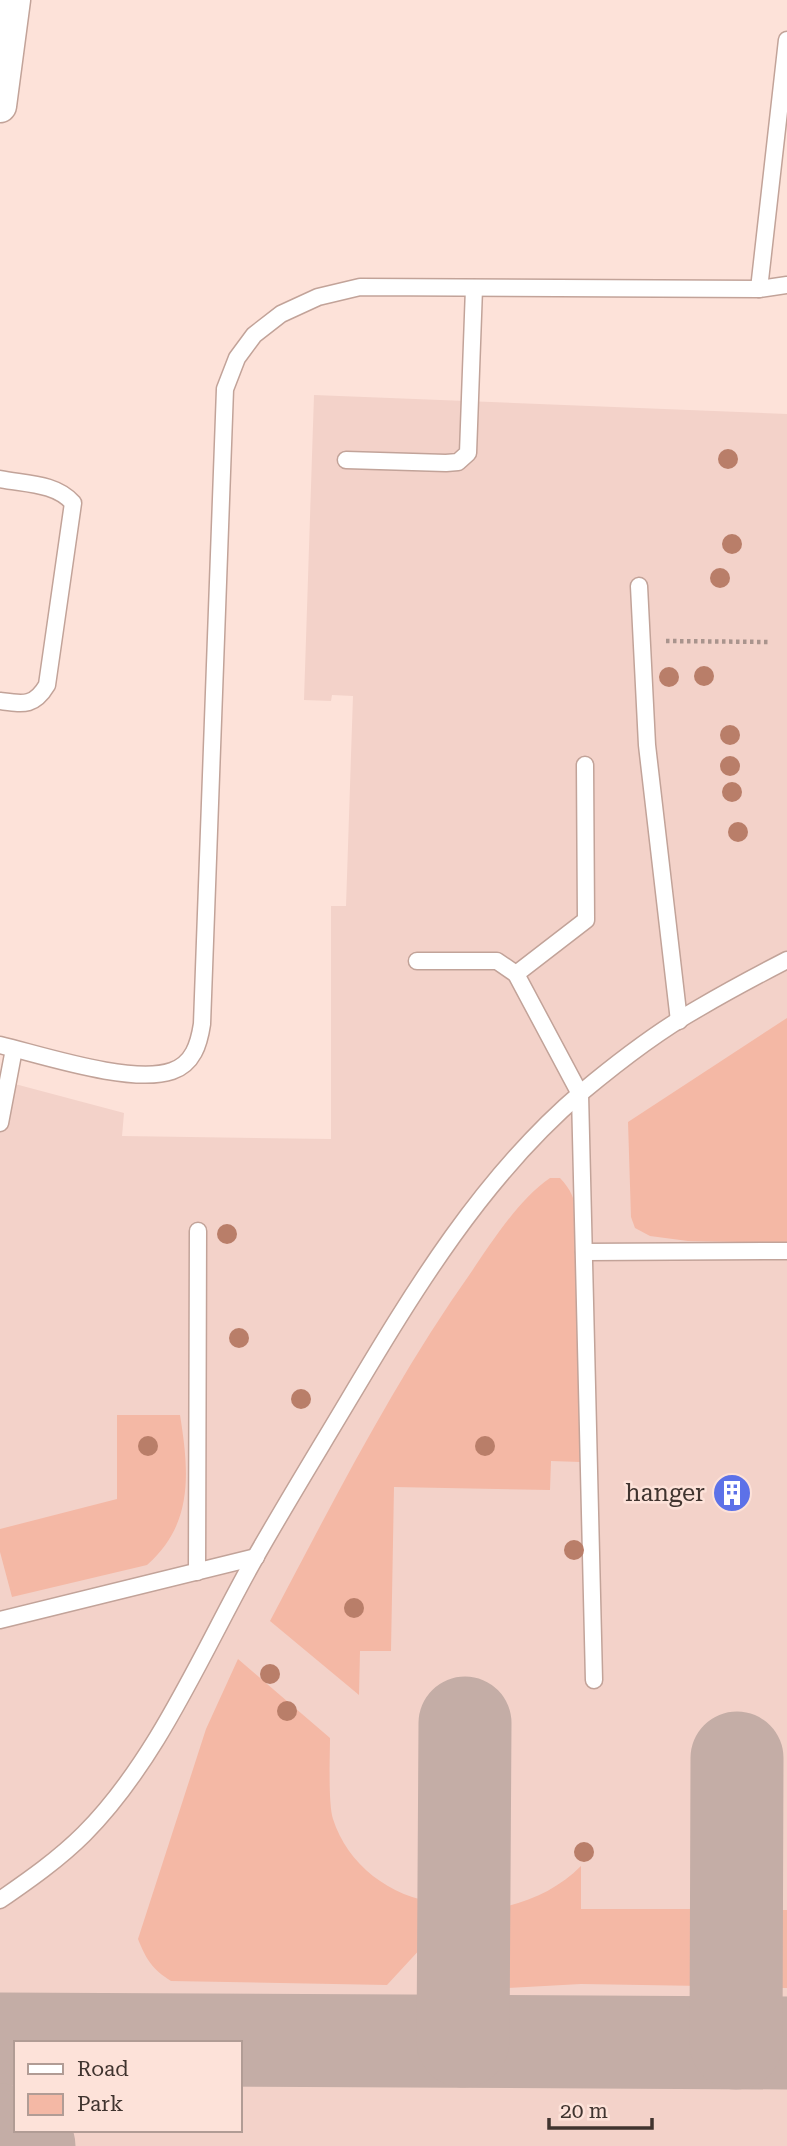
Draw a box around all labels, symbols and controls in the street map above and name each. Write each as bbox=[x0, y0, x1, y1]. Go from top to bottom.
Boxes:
building icon: hanger bbox=[711, 1472, 753, 1514]
place label: hanger bbox=[625, 1479, 705, 1507]
legend bbox=[14, 2041, 242, 2132]
text: Road bbox=[77, 2057, 129, 2081]
scale bar bbox=[549, 2086, 652, 2130]
text: Park bbox=[77, 2092, 123, 2116]
text: 20 m bbox=[560, 2099, 608, 2123]

